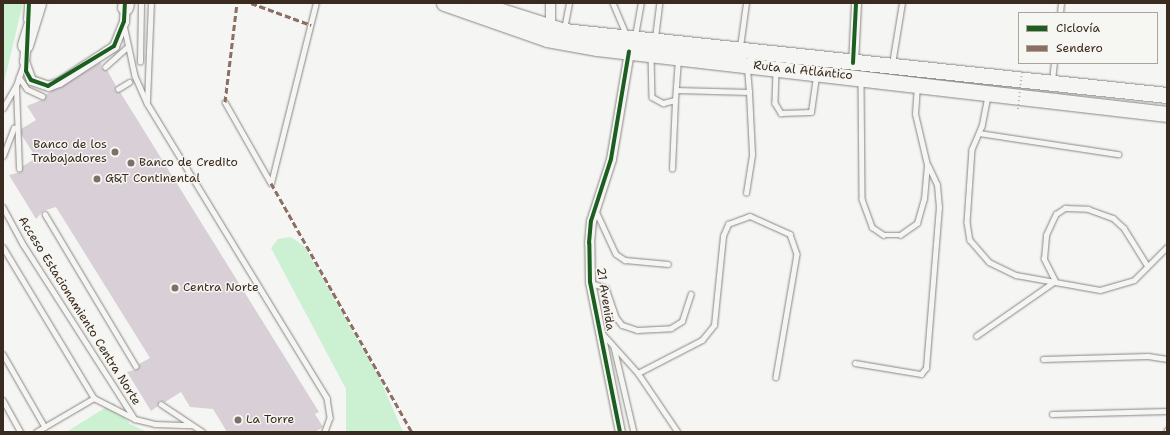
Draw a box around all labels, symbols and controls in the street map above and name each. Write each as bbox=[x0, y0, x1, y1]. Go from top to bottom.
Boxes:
legend bbox=[1018, 12, 1158, 64]
text: Ciclovía bbox=[1056, 20, 1100, 36]
text: Sendero bbox=[1056, 40, 1103, 56]
street label: Ruta al Atlántico bbox=[753, 59, 853, 83]
place label: Banco de los Trabajadores bbox=[31, 138, 107, 166]
marker: Banco de los Trabajadores bbox=[110, 147, 120, 157]
place label: Banco de Credito bbox=[139, 156, 238, 170]
marker: Banco de Credito bbox=[126, 158, 136, 168]
place label: G&T Continental bbox=[105, 172, 200, 186]
marker: G&T Continental bbox=[92, 174, 102, 184]
street label: Acceso Estacionamiento Centra Norte bbox=[15, 214, 143, 408]
street label: 21 Avenida bbox=[593, 266, 617, 332]
place label: Centra Norte bbox=[183, 281, 259, 295]
marker: Centra Norte bbox=[170, 283, 180, 293]
place label: La Torre bbox=[246, 413, 294, 427]
marker: La Torre bbox=[233, 415, 243, 425]

